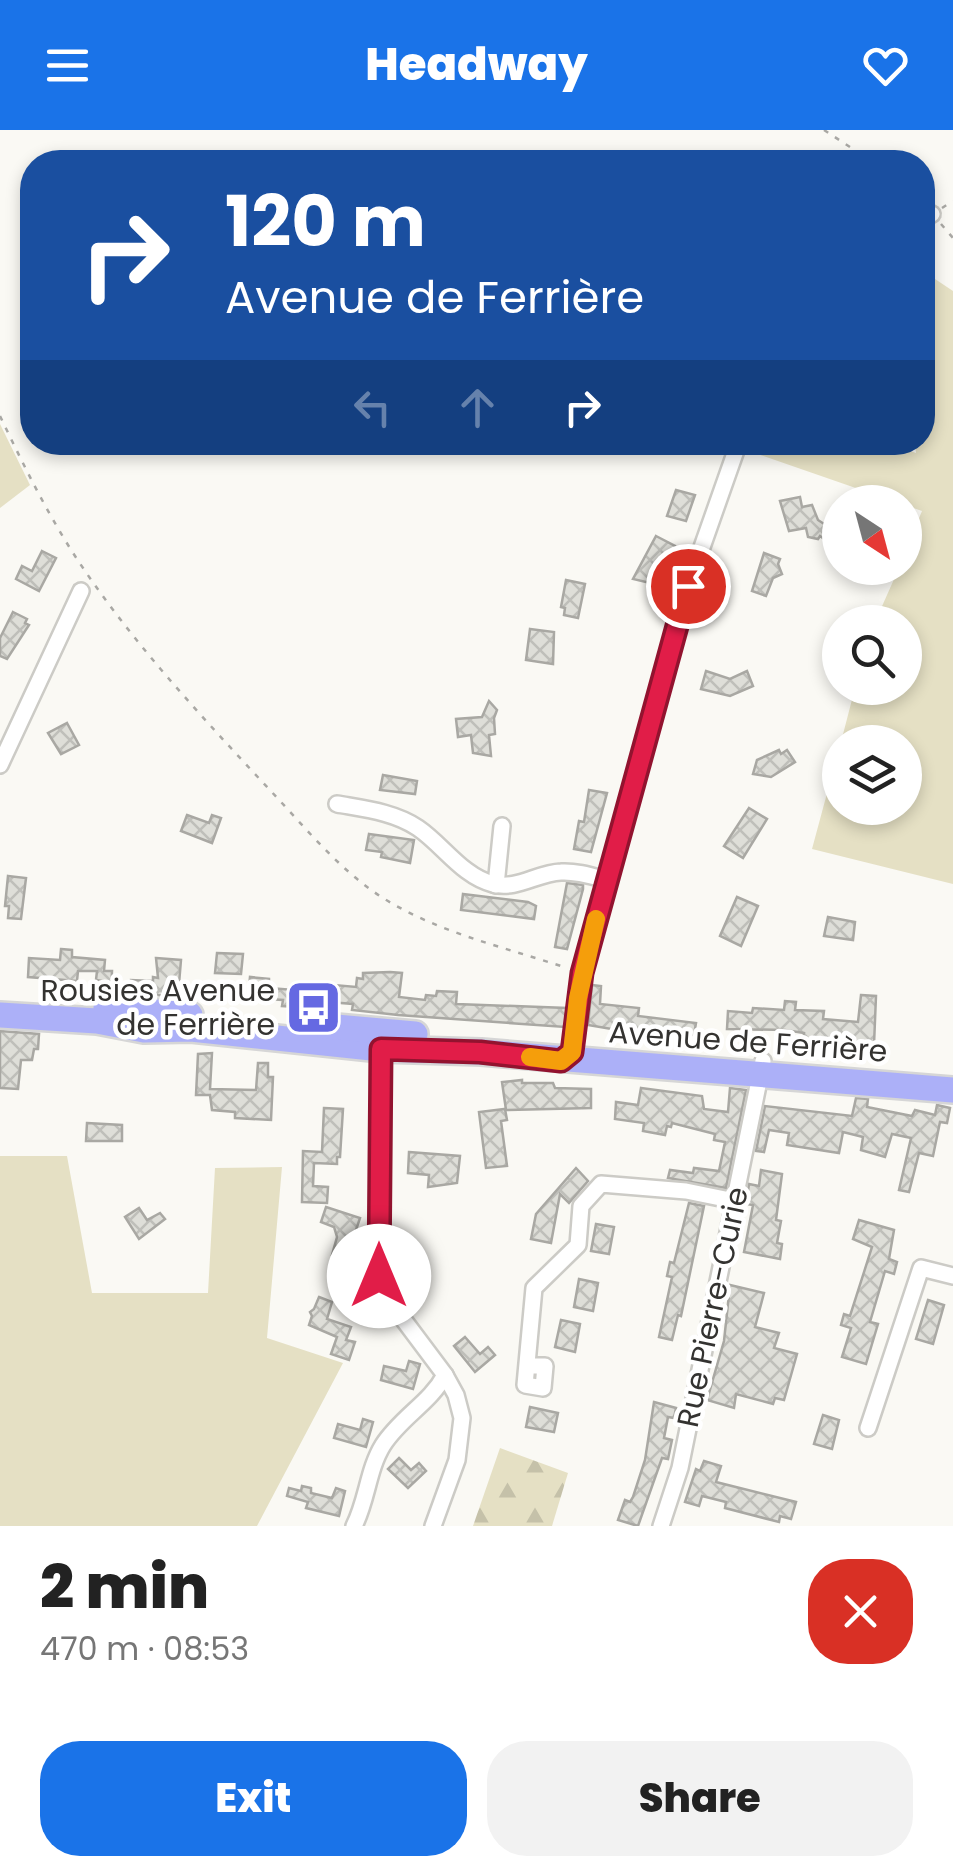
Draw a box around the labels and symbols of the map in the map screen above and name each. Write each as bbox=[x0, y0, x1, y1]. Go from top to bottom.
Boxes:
north arrow bbox=[822, 485, 922, 585]
pin bbox=[646, 544, 731, 629]
place label: Rousies Avenue de Ferrière bbox=[40, 969, 275, 1046]
bus stop icon: Rousies Avenue de Ferrière bbox=[284, 978, 344, 1038]
street label: Avenue de Ferrière bbox=[607, 1010, 889, 1073]
street label: Rue Pierre-Curie bbox=[666, 1183, 759, 1431]
position arrow bbox=[327, 1224, 431, 1328]

